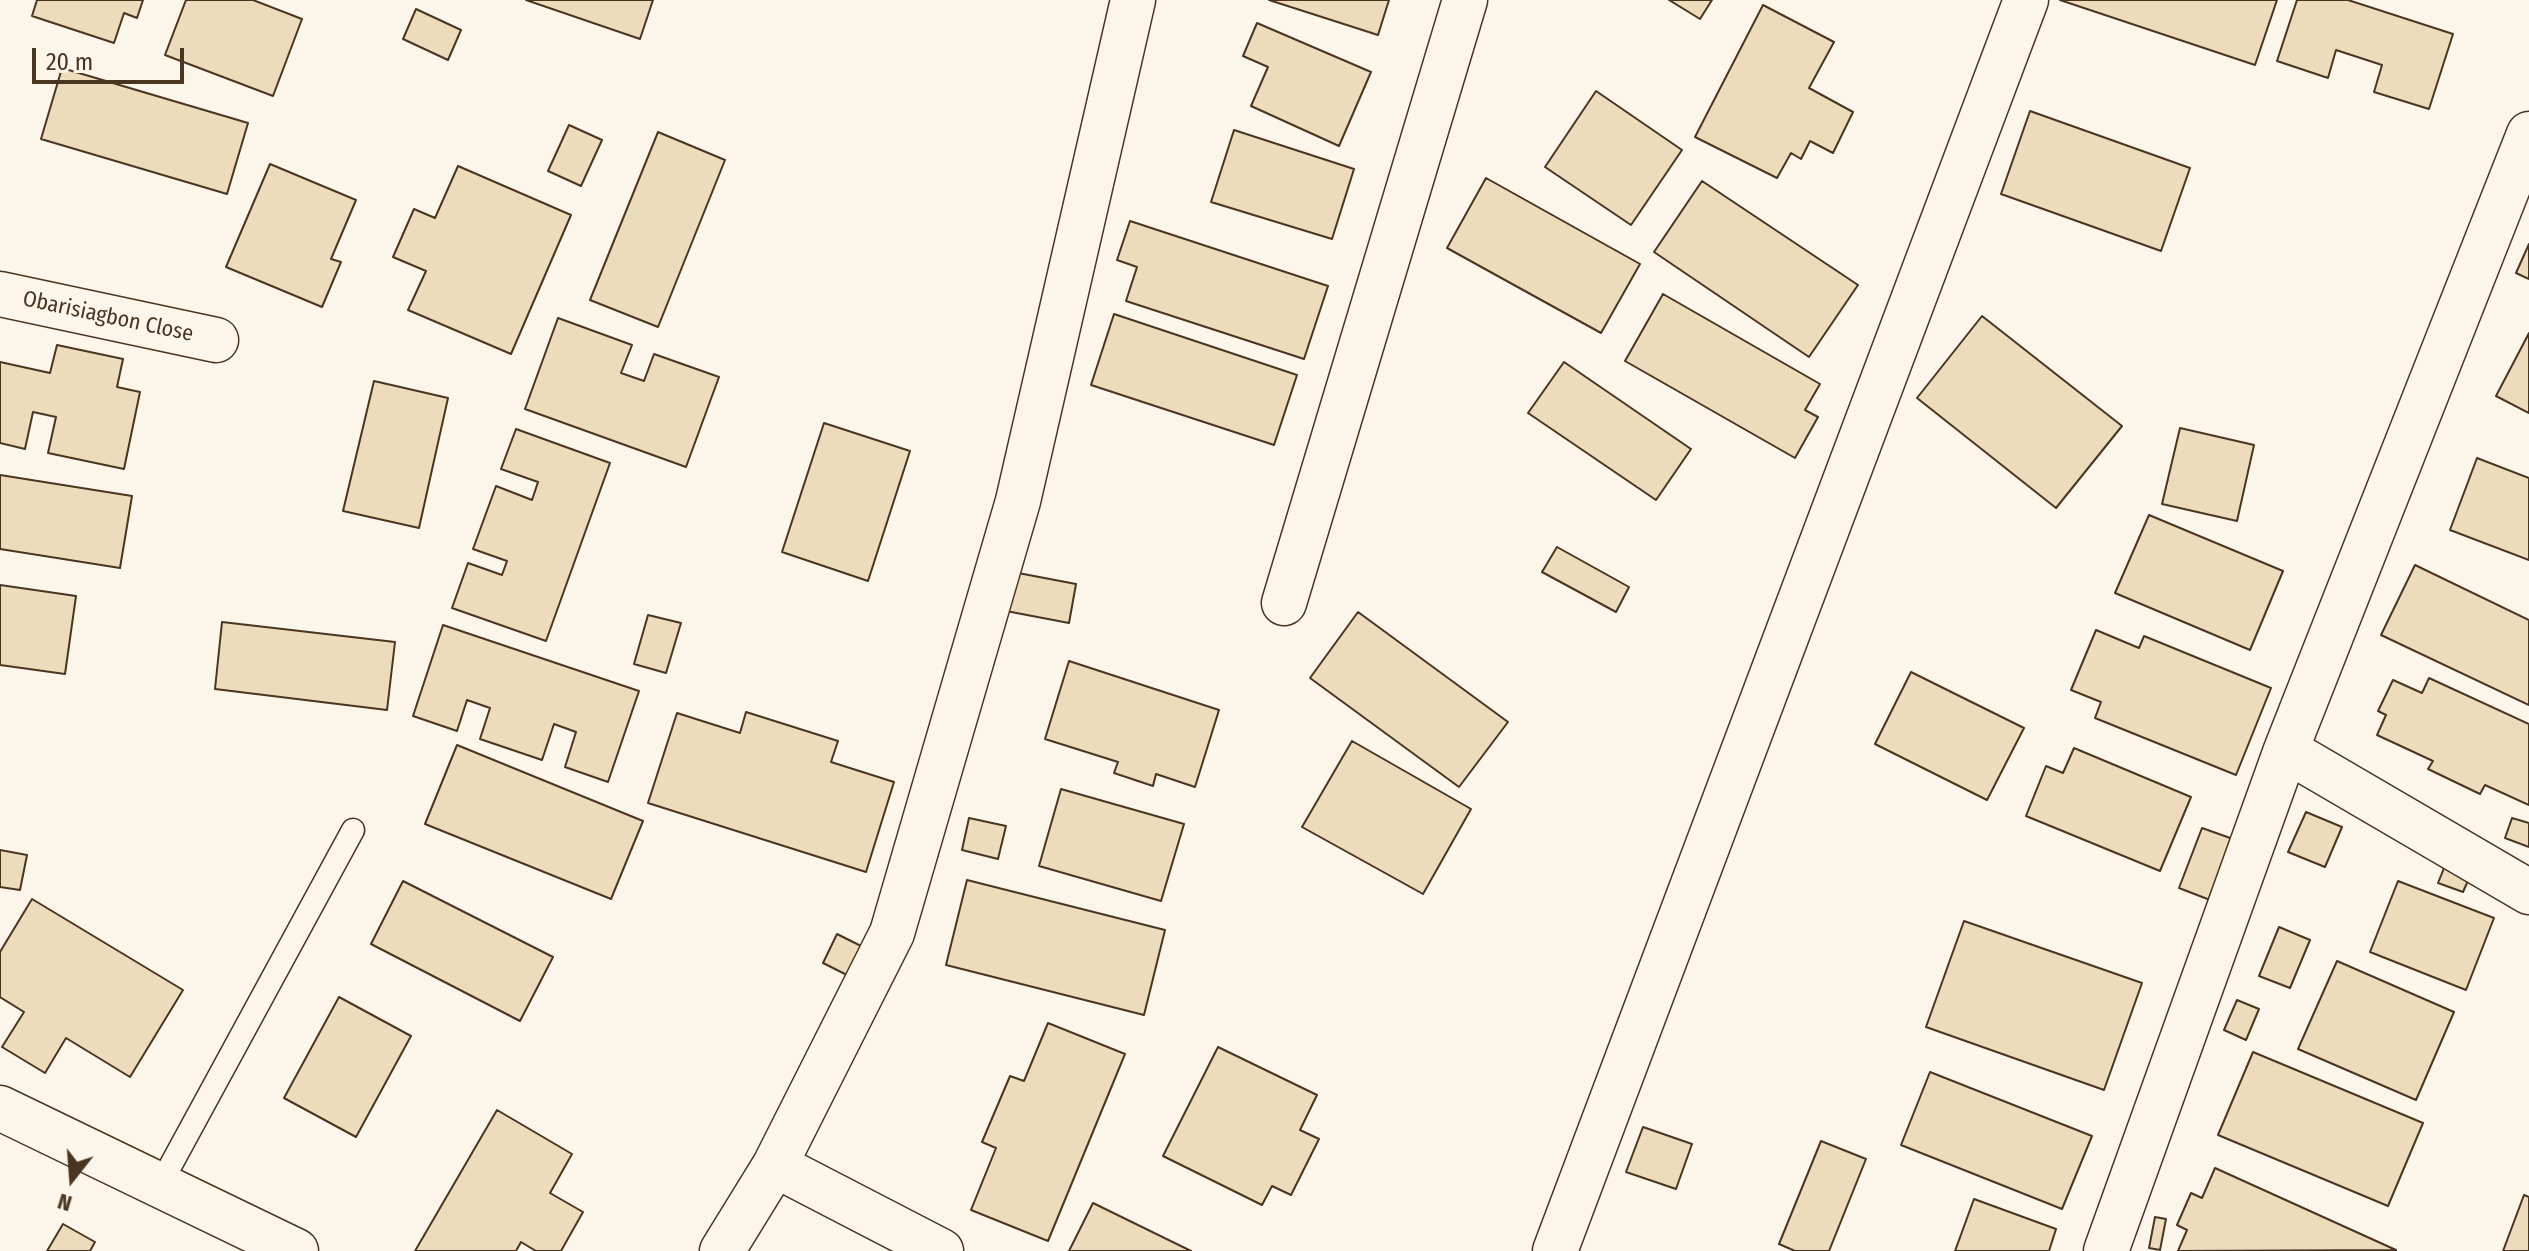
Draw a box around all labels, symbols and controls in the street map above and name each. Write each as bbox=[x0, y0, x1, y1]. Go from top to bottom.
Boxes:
scale bar bbox=[36, 32, 188, 82]
text: 20 m bbox=[46, 48, 93, 76]
street label: Obarisiagbon Close bbox=[20, 286, 196, 348]
north arrow bbox=[32, 1139, 112, 1219]
text: N bbox=[55, 1188, 75, 1217]

